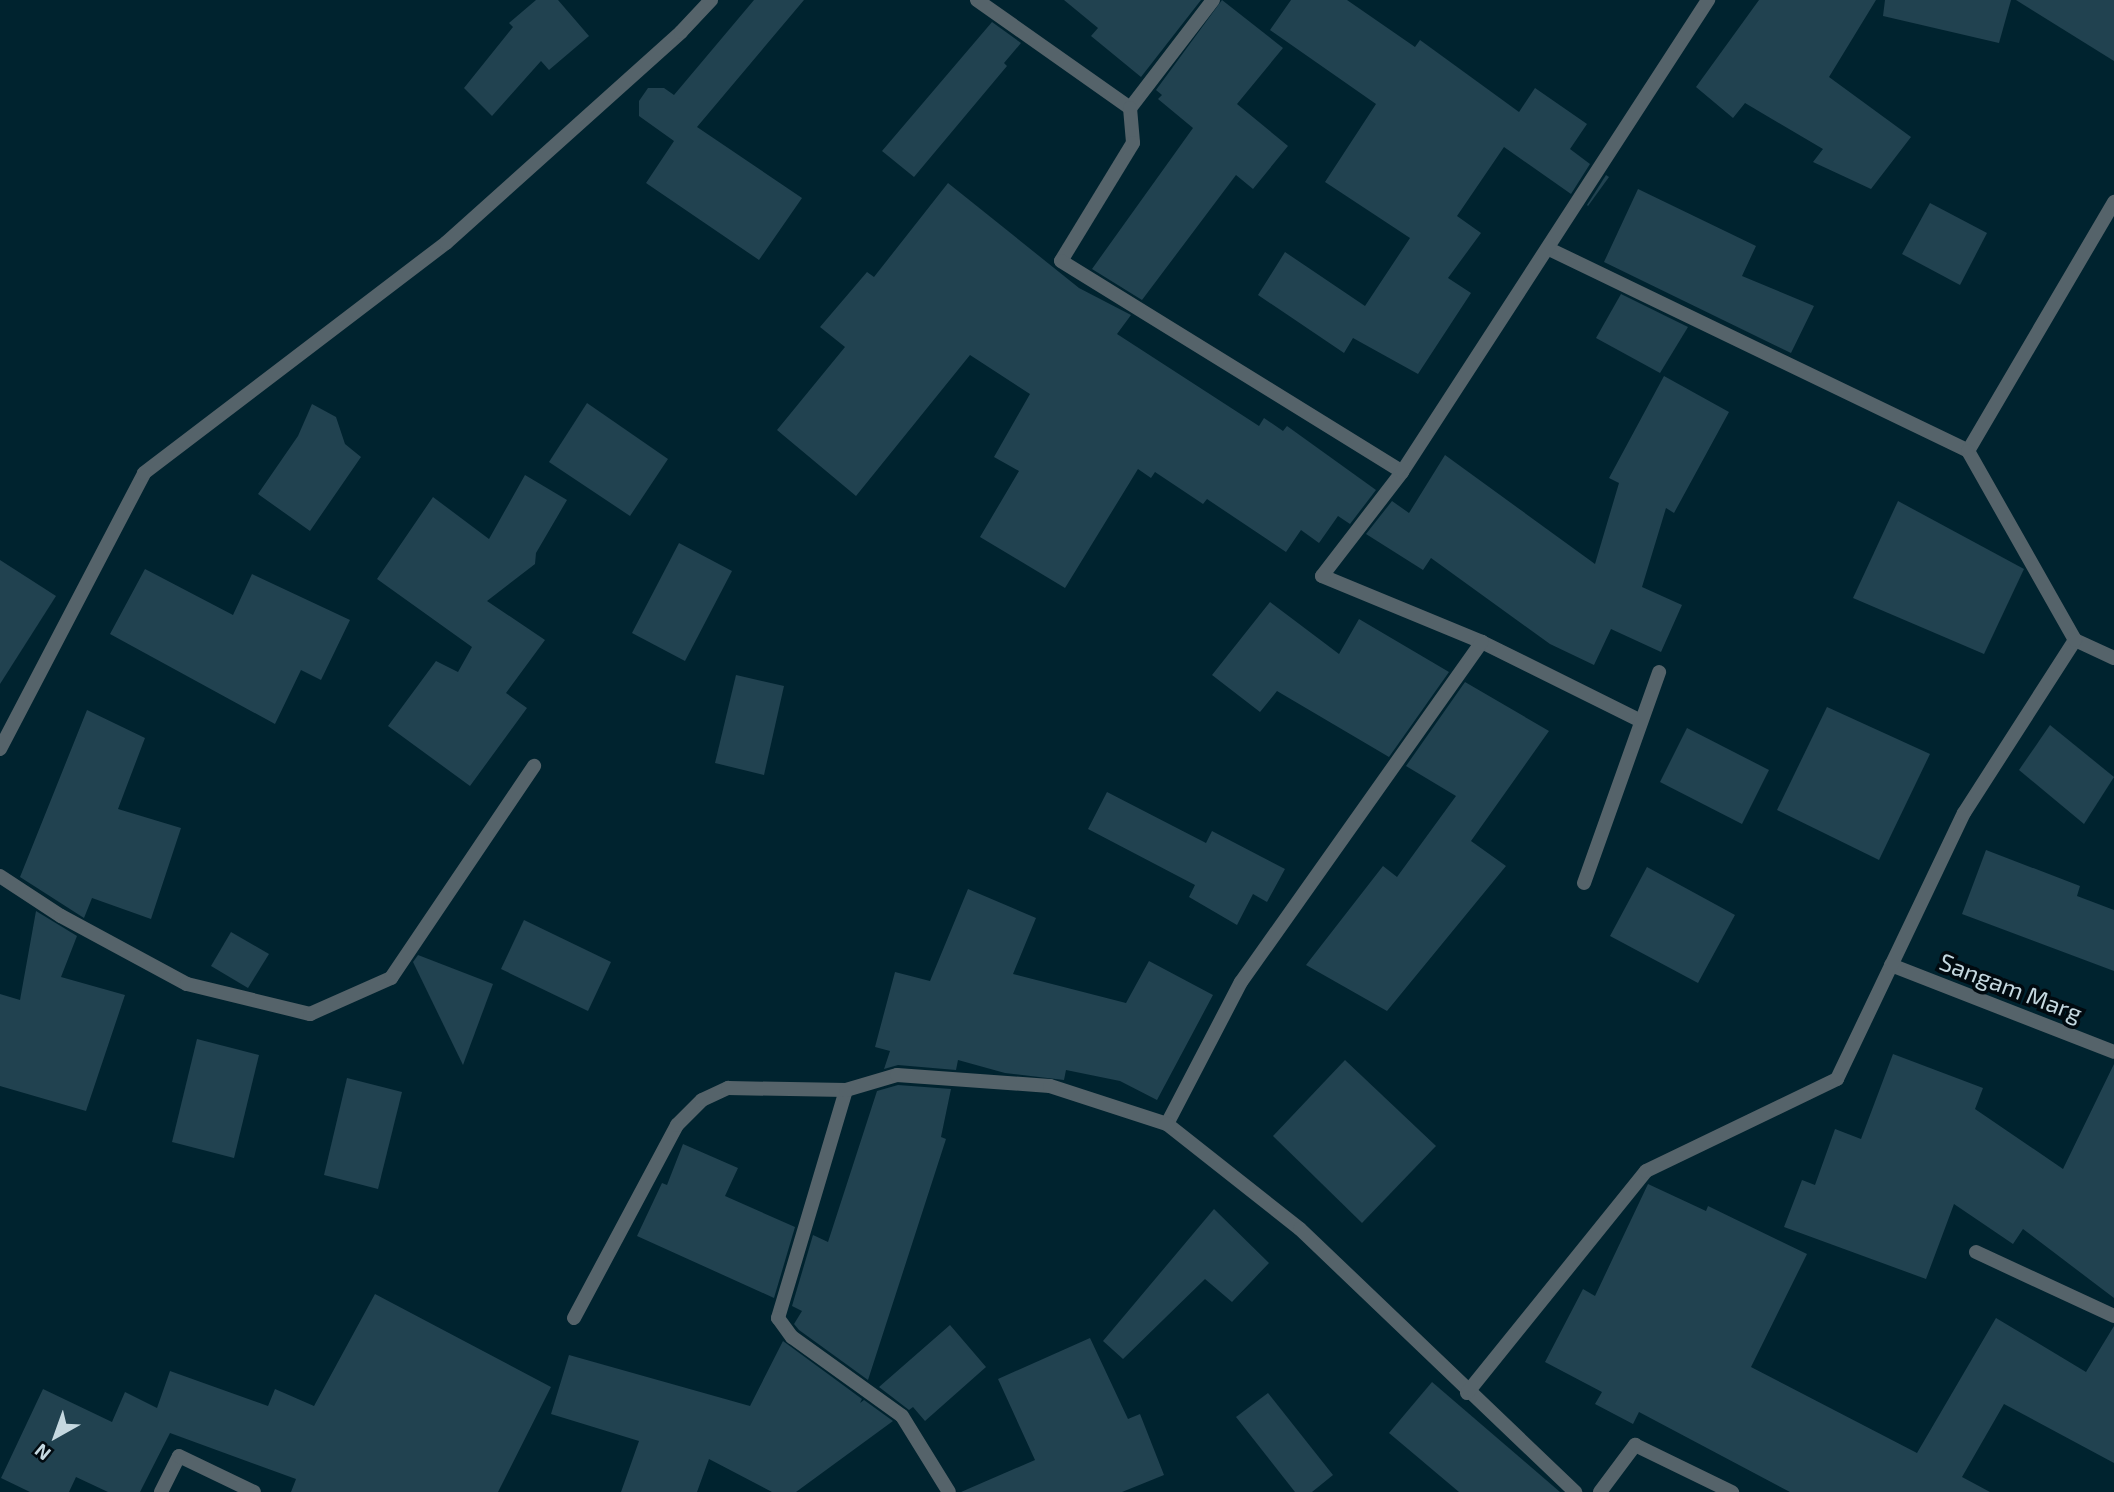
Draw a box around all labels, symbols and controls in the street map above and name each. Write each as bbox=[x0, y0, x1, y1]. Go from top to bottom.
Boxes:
street label: Sangam Marg bbox=[1936, 947, 2086, 1027]
north arrow bbox=[21, 1401, 91, 1471]
text: N bbox=[30, 1439, 55, 1466]

